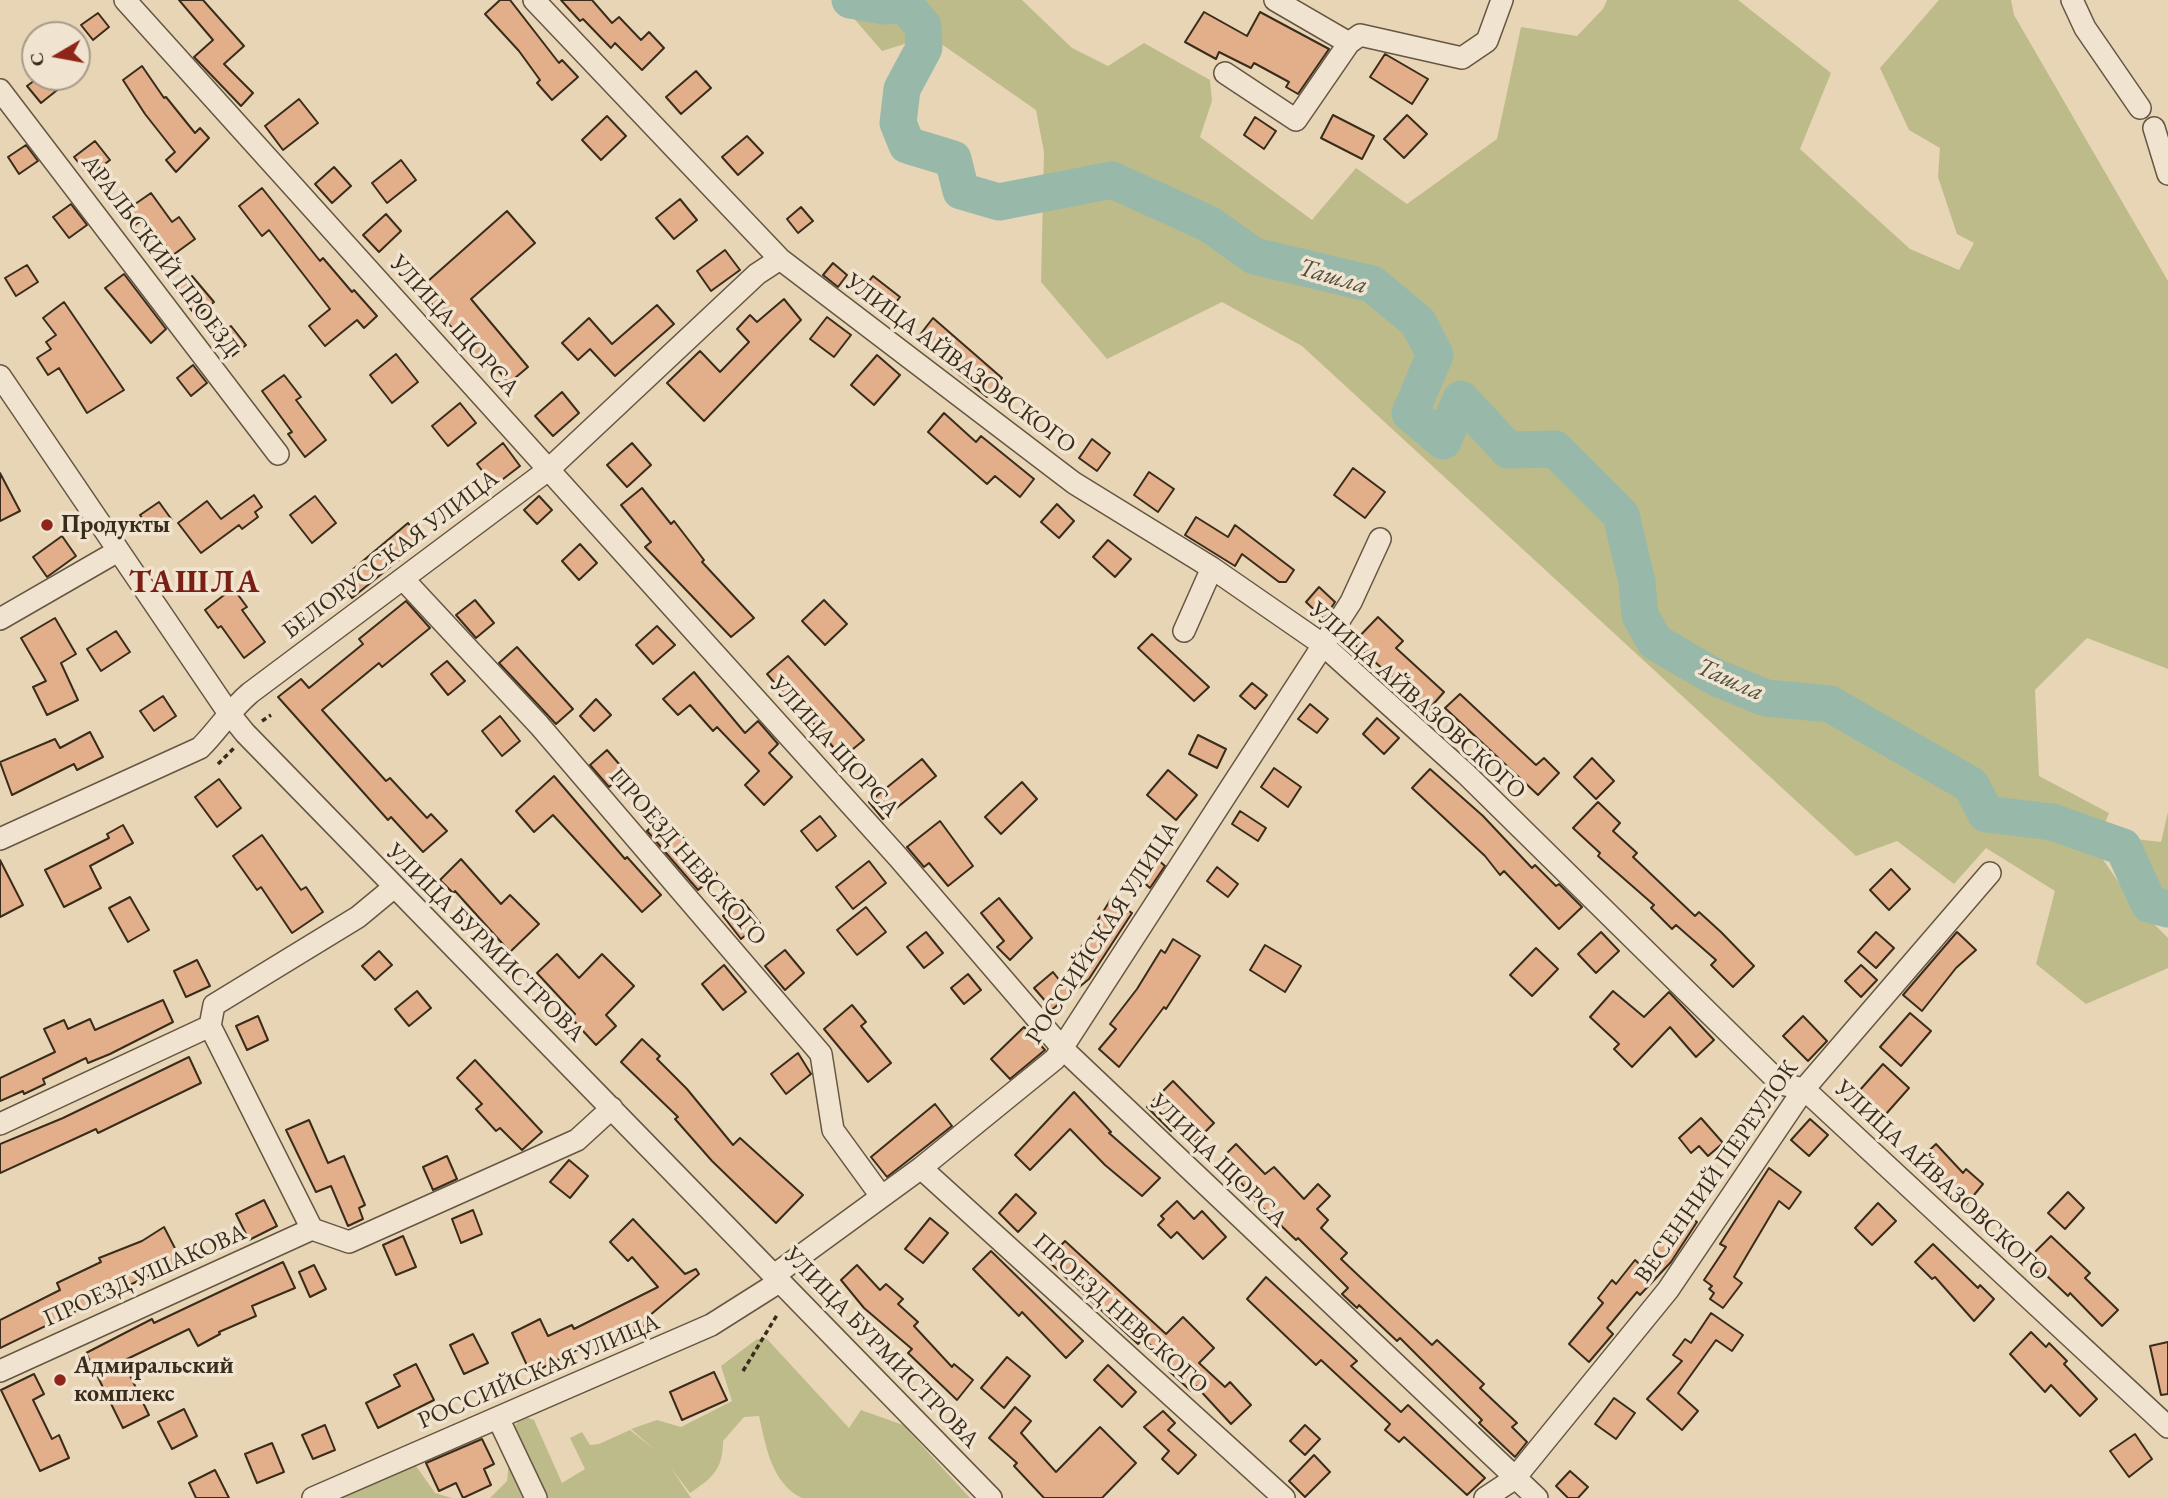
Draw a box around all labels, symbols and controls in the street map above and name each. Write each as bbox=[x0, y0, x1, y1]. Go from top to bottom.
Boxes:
north arrow bbox=[21, 21, 91, 91]
text: С bbox=[23, 51, 50, 68]
street label: АРАЛЬСКИЙ ПРОЕЗД bbox=[75, 149, 245, 363]
street label: УЛИЦА ЩОРСА bbox=[383, 249, 525, 403]
water label: Ташла bbox=[1295, 252, 1371, 302]
street label: УЛИЦА АЙВАЗОВСКОГО bbox=[839, 268, 1081, 460]
street label: БЕЛОРУССКАЯ УЛИЦА bbox=[277, 464, 505, 646]
place label: Продукты bbox=[61, 511, 170, 539]
marker: Продукты bbox=[39, 517, 55, 533]
district label: ТАШЛА bbox=[129, 564, 261, 602]
street label: УЛИЦА АЙВАЗОВСКОГО bbox=[1303, 596, 1531, 806]
water label: Ташла bbox=[1692, 651, 1768, 709]
street label: УЛИЦА ЩОРСА bbox=[763, 670, 905, 824]
street label: ПРОЕЗД НЕВСКОГО bbox=[602, 762, 772, 952]
street label: РОССИЙСКАЯ УЛИЦА bbox=[1020, 816, 1186, 1050]
street label: УЛИЦА БУРМИСТРОВА bbox=[380, 838, 590, 1048]
street label: ВЕСЕННИЙ ПЕРЕУЛОК bbox=[1629, 1055, 1805, 1289]
street label: УЛИЦА АЙВАЗОВСКОГО bbox=[1828, 1074, 2054, 1288]
street label: УЛИЦА ЩОРСА bbox=[1143, 1088, 1293, 1234]
street label: ПРОЕЗД УШАКОВА bbox=[39, 1218, 251, 1334]
street label: ПРОЕЗД НЕВСКОГО bbox=[1026, 1228, 1214, 1400]
street label: УЛИЦА БУРМИСТРОВА bbox=[777, 1241, 985, 1455]
street label: РОССИЙСКАЯ УЛИЦА bbox=[414, 1308, 664, 1436]
place label: Адмиральский комплекс bbox=[74, 1352, 234, 1408]
marker: Адмиральский комплекс bbox=[52, 1372, 68, 1388]

